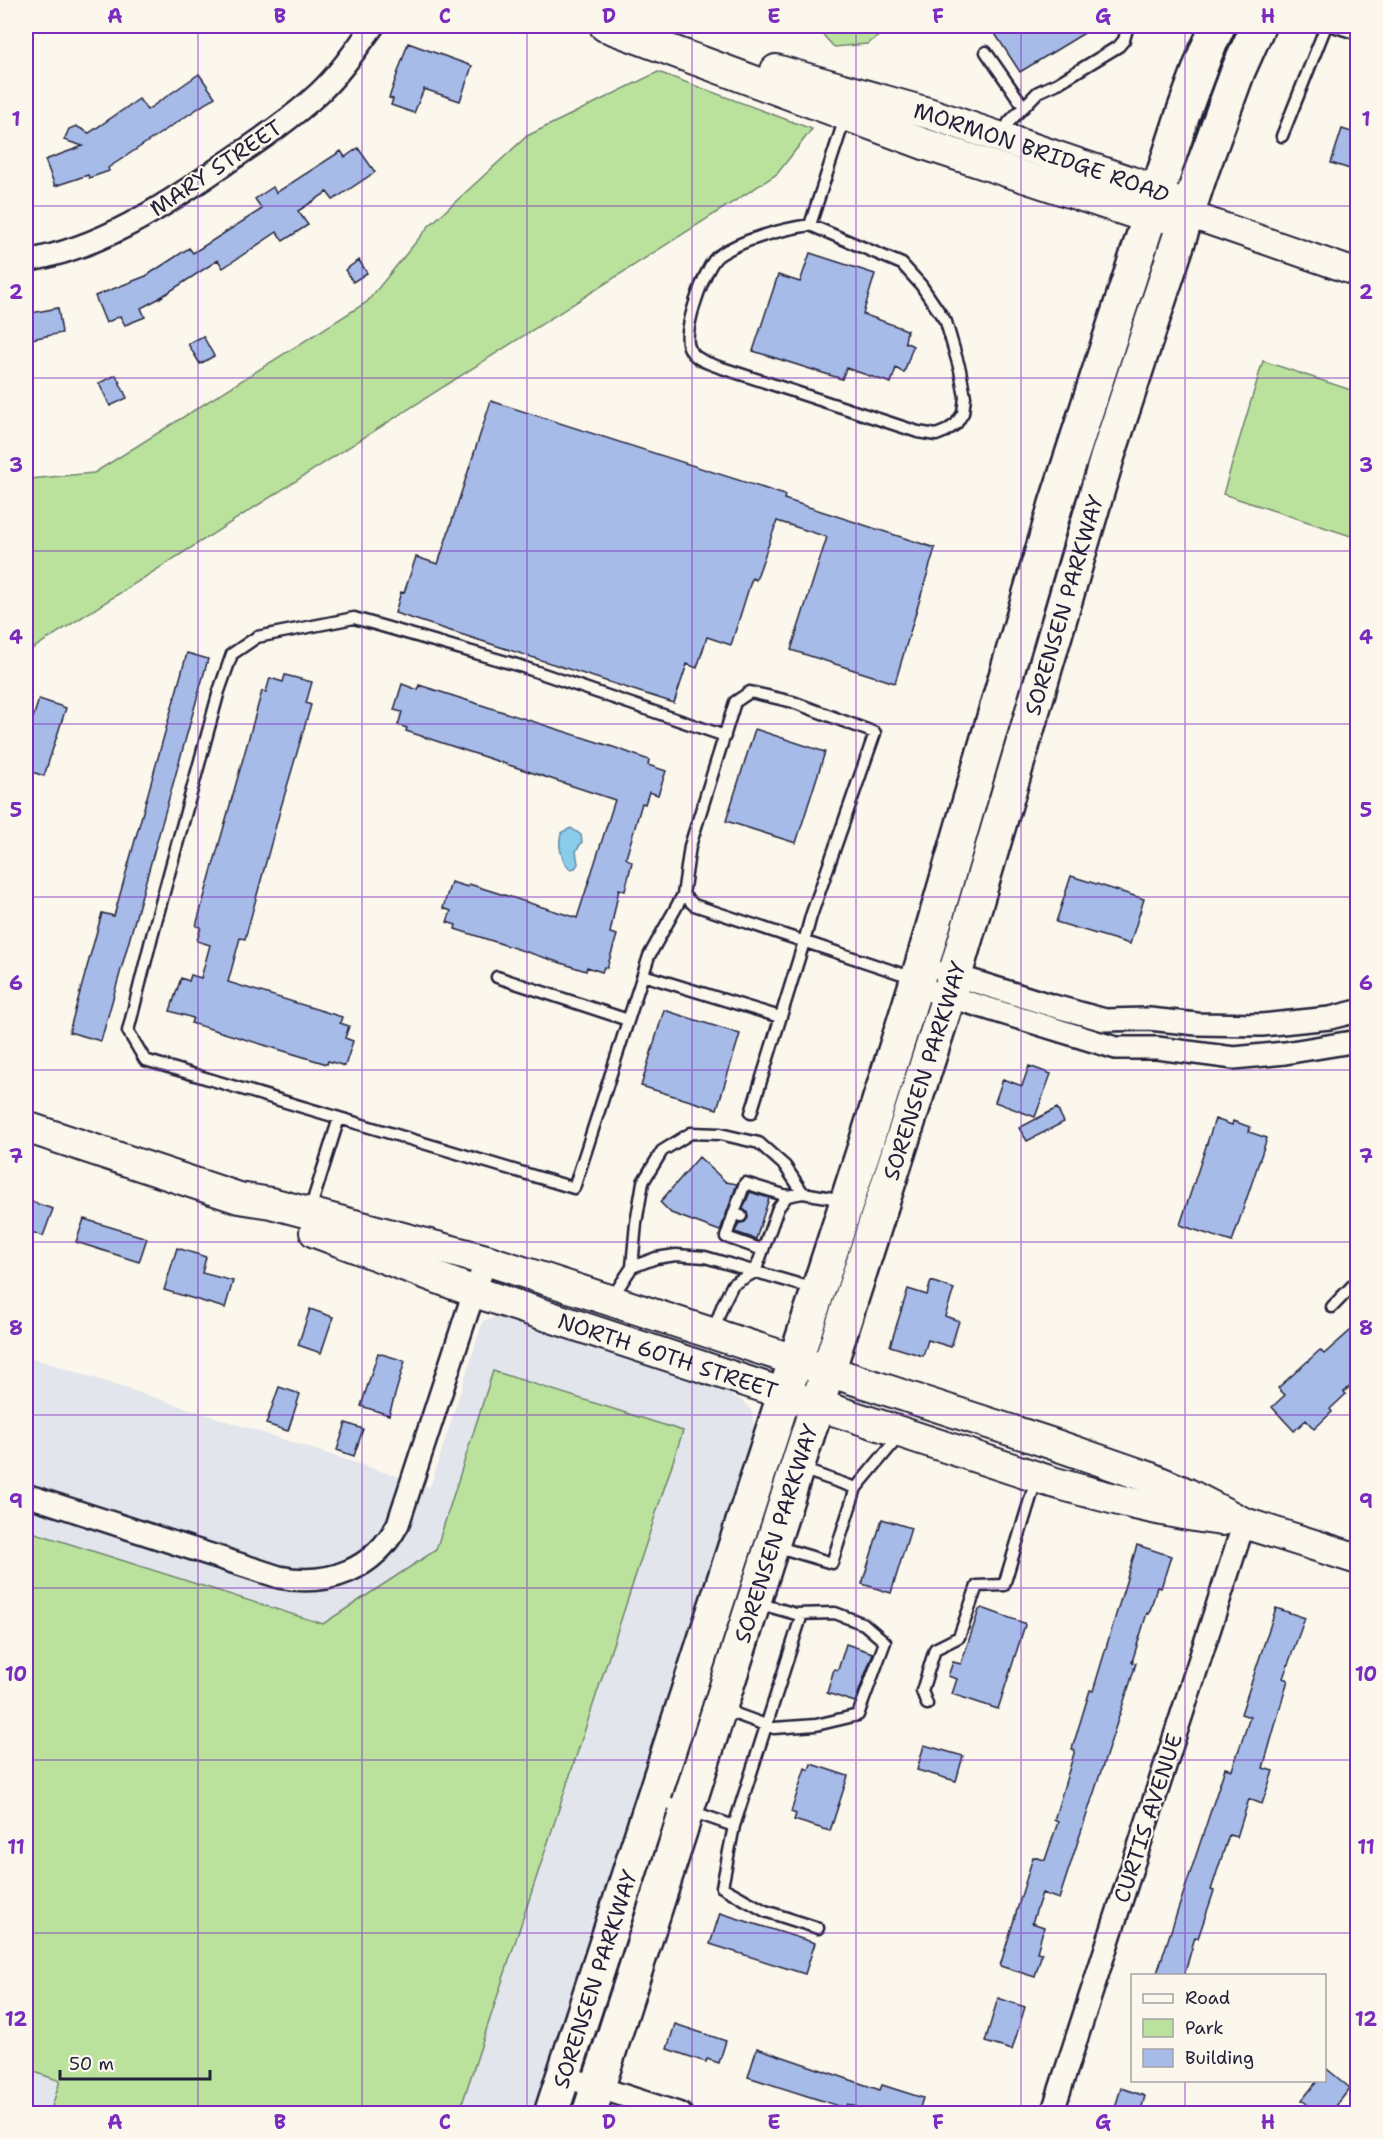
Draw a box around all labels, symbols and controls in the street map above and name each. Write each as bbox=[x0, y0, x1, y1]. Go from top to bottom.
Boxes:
text: A bbox=[107, 3, 123, 29]
text: B bbox=[274, 3, 286, 29]
text: C bbox=[439, 3, 451, 29]
text: D bbox=[602, 3, 616, 29]
text: E bbox=[767, 3, 781, 29]
text: F bbox=[932, 3, 944, 29]
text: G bbox=[1095, 3, 1111, 29]
text: H bbox=[1261, 3, 1275, 29]
street label: MORMON BRIDGE ROAD bbox=[911, 95, 1176, 209]
text: 1 bbox=[11, 106, 21, 132]
text: 1 bbox=[1361, 106, 1371, 132]
street label: MARY STREET bbox=[144, 113, 288, 223]
text: 2 bbox=[9, 279, 23, 305]
text: 2 bbox=[1359, 279, 1373, 305]
text: 3 bbox=[9, 452, 23, 478]
text: 3 bbox=[1359, 452, 1373, 478]
street label: SORENSEN PARKWAY bbox=[1018, 491, 1110, 719]
text: 4 bbox=[9, 624, 23, 650]
text: 4 bbox=[1359, 624, 1373, 650]
text: 5 bbox=[10, 797, 22, 823]
text: 5 bbox=[1360, 797, 1372, 823]
street label: SORENSEN PARKWAY bbox=[876, 958, 973, 1184]
text: 6 bbox=[9, 970, 23, 996]
text: 6 bbox=[1359, 970, 1373, 996]
text: 7 bbox=[9, 1143, 23, 1169]
text: 7 bbox=[1359, 1143, 1373, 1169]
street label: NORTH 60TH STREET bbox=[554, 1306, 782, 1405]
text: 8 bbox=[9, 1315, 23, 1341]
text: 8 bbox=[1359, 1315, 1373, 1341]
street label: SORENSEN PARKWAY bbox=[727, 1420, 825, 1646]
text: 9 bbox=[9, 1488, 23, 1514]
text: 9 bbox=[1359, 1488, 1373, 1514]
text: 10 bbox=[5, 1661, 27, 1687]
text: 10 bbox=[1355, 1661, 1377, 1687]
street label: CURTIS AVENUE bbox=[1107, 1730, 1189, 1906]
text: 11 bbox=[7, 1834, 25, 1860]
text: 11 bbox=[1357, 1834, 1375, 1860]
street label: SORENSEN PARKWAY bbox=[546, 1866, 644, 2092]
legend bbox=[1131, 1974, 1326, 2082]
text: Road bbox=[1185, 1986, 1230, 2010]
text: 12 bbox=[5, 2006, 27, 2032]
text: 12 bbox=[1355, 2006, 1377, 2032]
text: Park bbox=[1185, 2016, 1224, 2040]
scale bar bbox=[60, 2043, 210, 2081]
text: Building bbox=[1185, 2046, 1254, 2070]
text: 50 m bbox=[69, 2052, 114, 2076]
text: A bbox=[107, 2109, 123, 2135]
text: B bbox=[274, 2109, 286, 2135]
text: C bbox=[439, 2109, 451, 2135]
text: D bbox=[602, 2109, 616, 2135]
text: E bbox=[767, 2109, 781, 2135]
text: F bbox=[932, 2109, 944, 2135]
text: G bbox=[1095, 2109, 1111, 2135]
text: H bbox=[1261, 2109, 1275, 2135]

